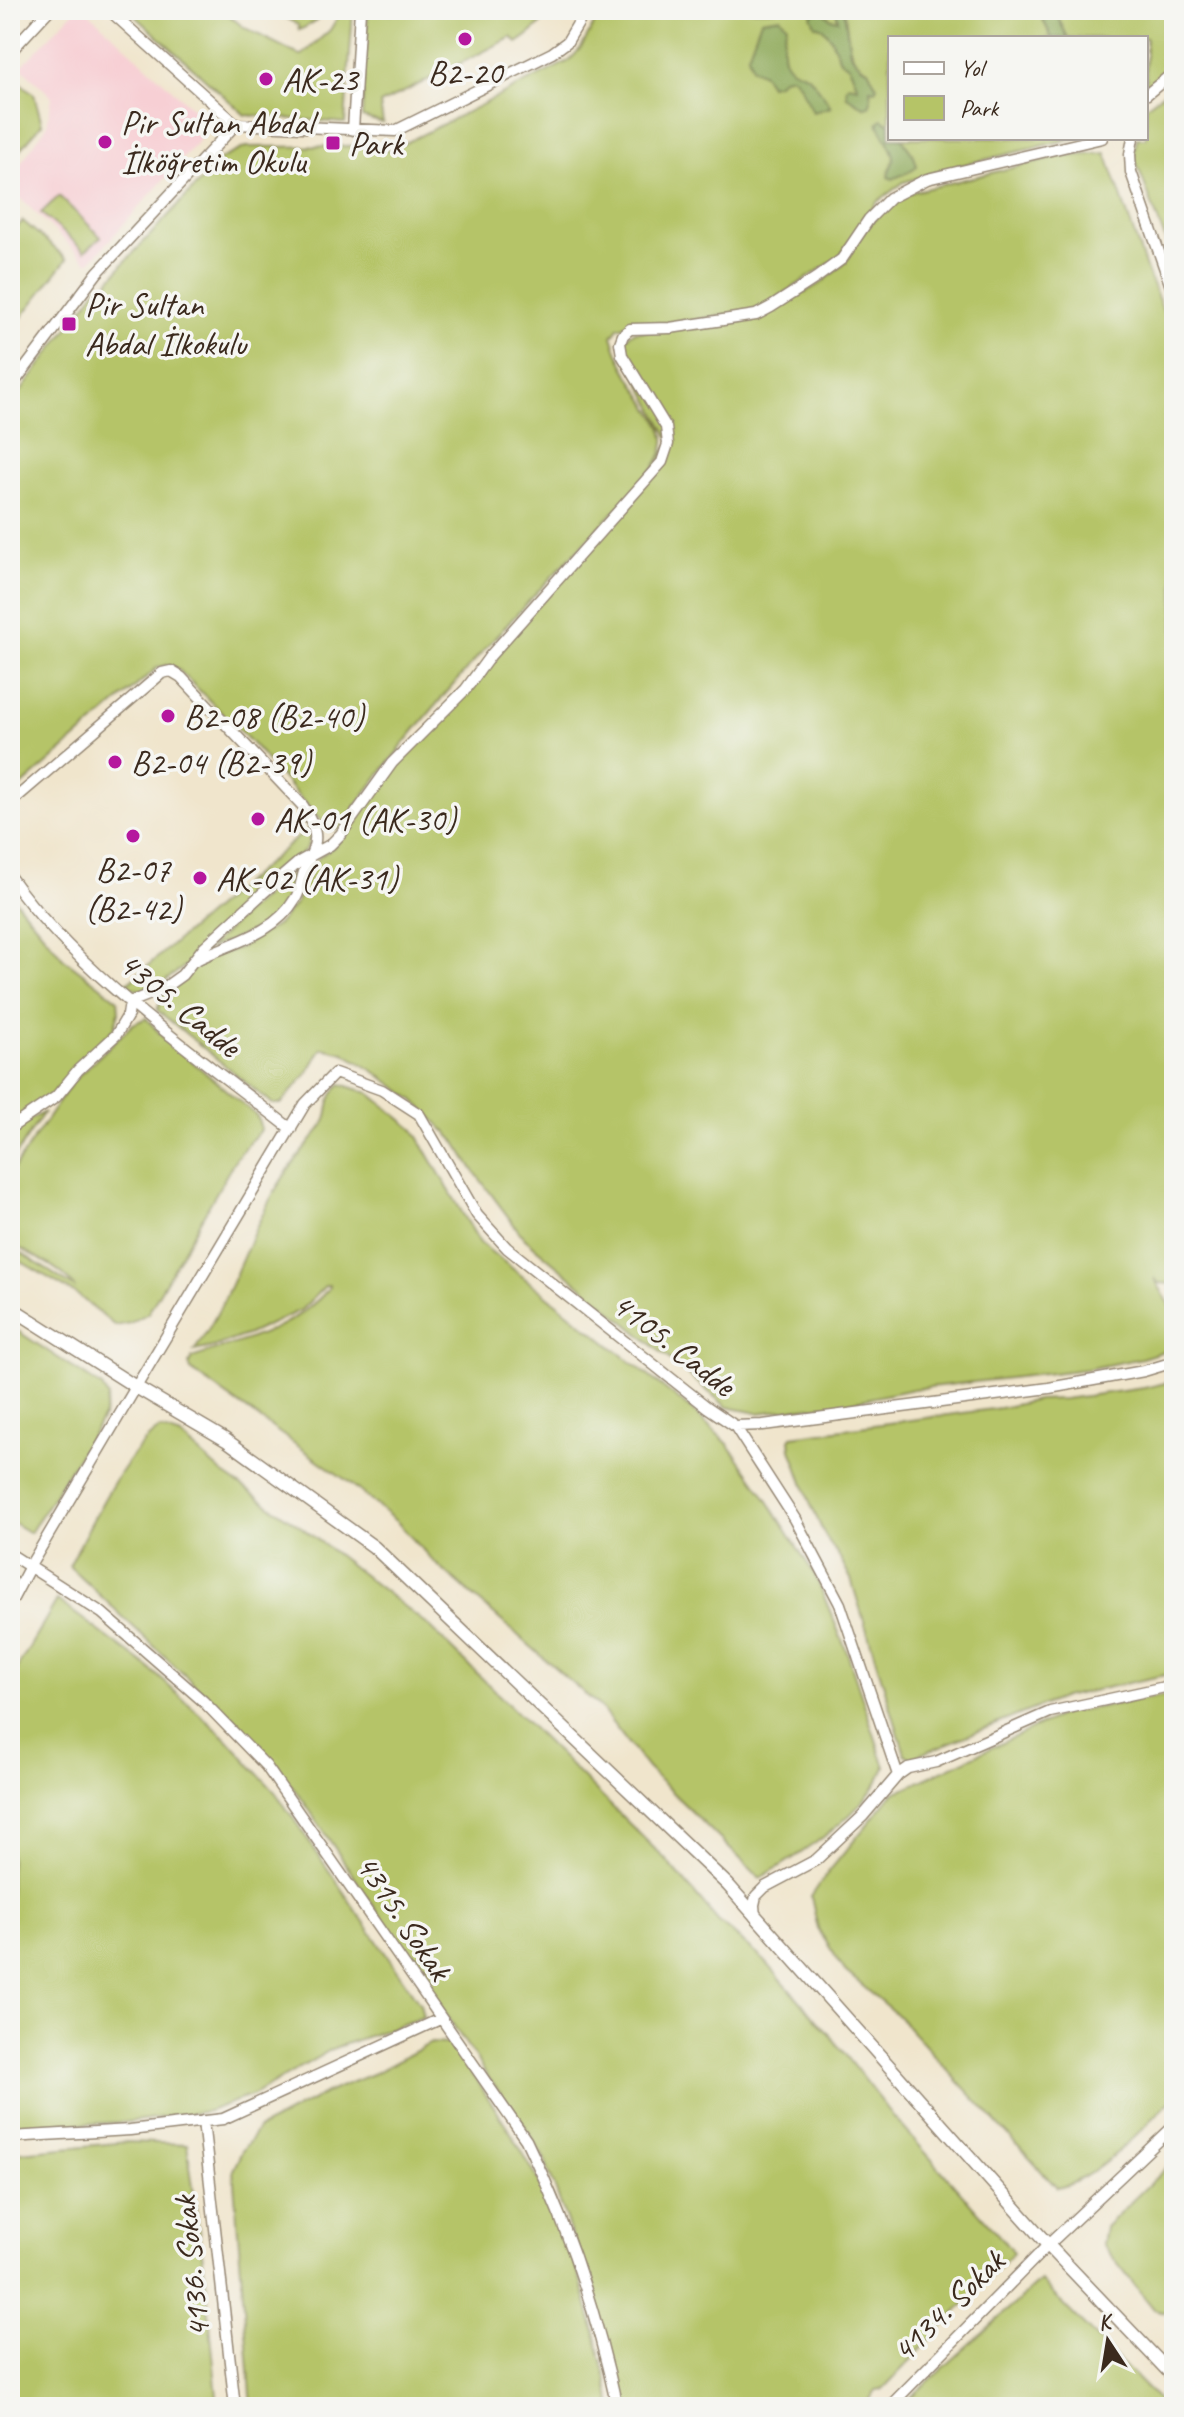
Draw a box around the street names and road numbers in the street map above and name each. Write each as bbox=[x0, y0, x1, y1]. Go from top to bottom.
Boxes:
street label: 4305. Cadde bbox=[110, 942, 251, 1068]
street label: 4105. Cadde bbox=[604, 1282, 746, 1407]
street label: 4315. Sokak bbox=[346, 1846, 463, 1990]
street label: 4136. Sokak bbox=[162, 2191, 220, 2340]
street label: 4134. Sokak bbox=[882, 2238, 1016, 2372]

